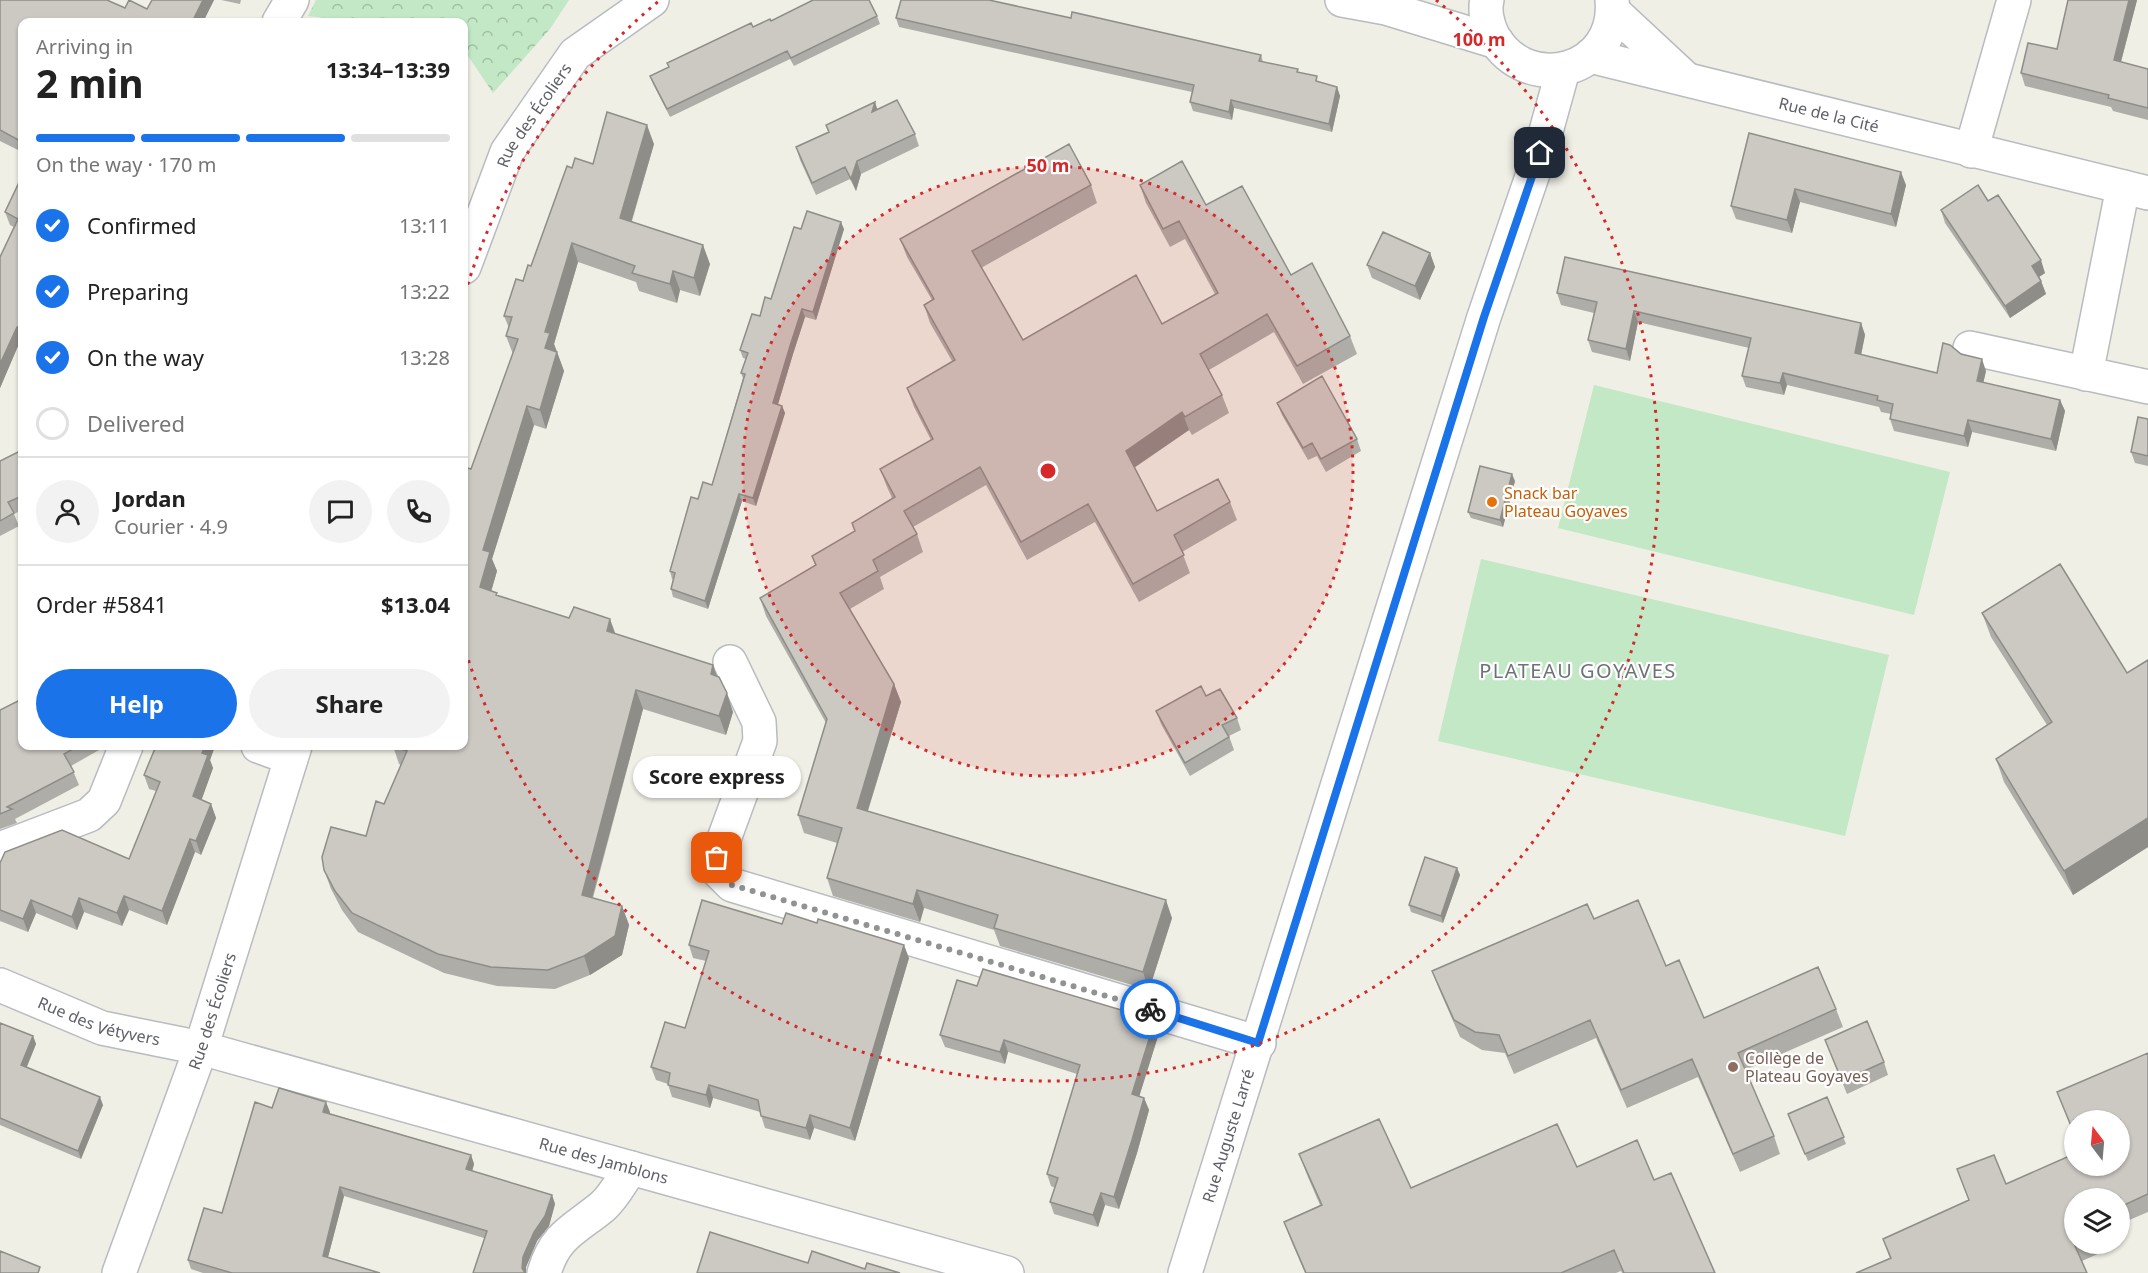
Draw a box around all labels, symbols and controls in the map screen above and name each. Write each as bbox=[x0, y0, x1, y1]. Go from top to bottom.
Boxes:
text: 100 m bbox=[1452, 27, 1506, 51]
text: Arriving in bbox=[36, 33, 133, 60]
text: 13:34–13:39 bbox=[326, 54, 450, 84]
text: 2 min bbox=[36, 56, 143, 109]
street label: Rue des Écoliers bbox=[491, 59, 576, 170]
street label: Rue de la Cité bbox=[1777, 92, 1881, 138]
pin bbox=[1514, 127, 1565, 178]
icon: home bbox=[1523, 136, 1556, 169]
text: On the way · 170 m bbox=[36, 151, 216, 178]
text: 50 m bbox=[1027, 153, 1069, 177]
icon: check bbox=[36, 209, 69, 242]
text: Confirmed bbox=[87, 210, 197, 240]
text: 13:11 bbox=[399, 212, 450, 239]
icon: check bbox=[36, 275, 69, 308]
text: Preparing bbox=[87, 276, 189, 306]
text: 13:22 bbox=[399, 278, 450, 305]
icon: check bbox=[36, 341, 69, 374]
text: On the way bbox=[87, 342, 204, 372]
text: 13:28 bbox=[399, 344, 450, 371]
text: Delivered bbox=[87, 408, 185, 438]
centre of rings bbox=[1038, 461, 1058, 481]
button: person bbox=[36, 480, 99, 543]
button: chat bbox=[309, 480, 372, 543]
button: phone bbox=[387, 480, 450, 543]
place label: Snack bar Plateau Goyaves bbox=[1504, 482, 1628, 522]
text: Jordan bbox=[114, 483, 186, 513]
marker: Snack bar Plateau Goyaves bbox=[1485, 495, 1499, 509]
text: Courier · 4.9 bbox=[114, 513, 228, 540]
text: Order #5841 bbox=[36, 589, 167, 619]
text: $13.04 bbox=[381, 589, 450, 619]
district label: PLATEAU GOYAVES bbox=[1479, 657, 1677, 684]
button: Help bbox=[36, 669, 237, 738]
button: Share bbox=[249, 669, 450, 738]
callout: Score express bbox=[633, 756, 801, 798]
text: Score express bbox=[649, 763, 785, 790]
pin bbox=[691, 832, 742, 883]
icon: bag bbox=[700, 841, 733, 874]
street label: Rue des Écoliers bbox=[183, 950, 241, 1073]
courier bbox=[1120, 979, 1180, 1039]
street label: Rue des Vétyvers bbox=[35, 991, 162, 1050]
icon: bike bbox=[1134, 993, 1167, 1026]
place label: Collège de Plateau Goyaves bbox=[1745, 1047, 1869, 1087]
marker: Collège de Plateau Goyaves bbox=[1726, 1060, 1740, 1074]
street label: Rue Auguste Larré bbox=[1197, 1066, 1259, 1205]
north arrow bbox=[2064, 1110, 2130, 1176]
map controls bbox=[2064, 1110, 2130, 1254]
street label: Rue des Jamblons bbox=[537, 1132, 671, 1189]
button: layers bbox=[2064, 1188, 2130, 1254]

